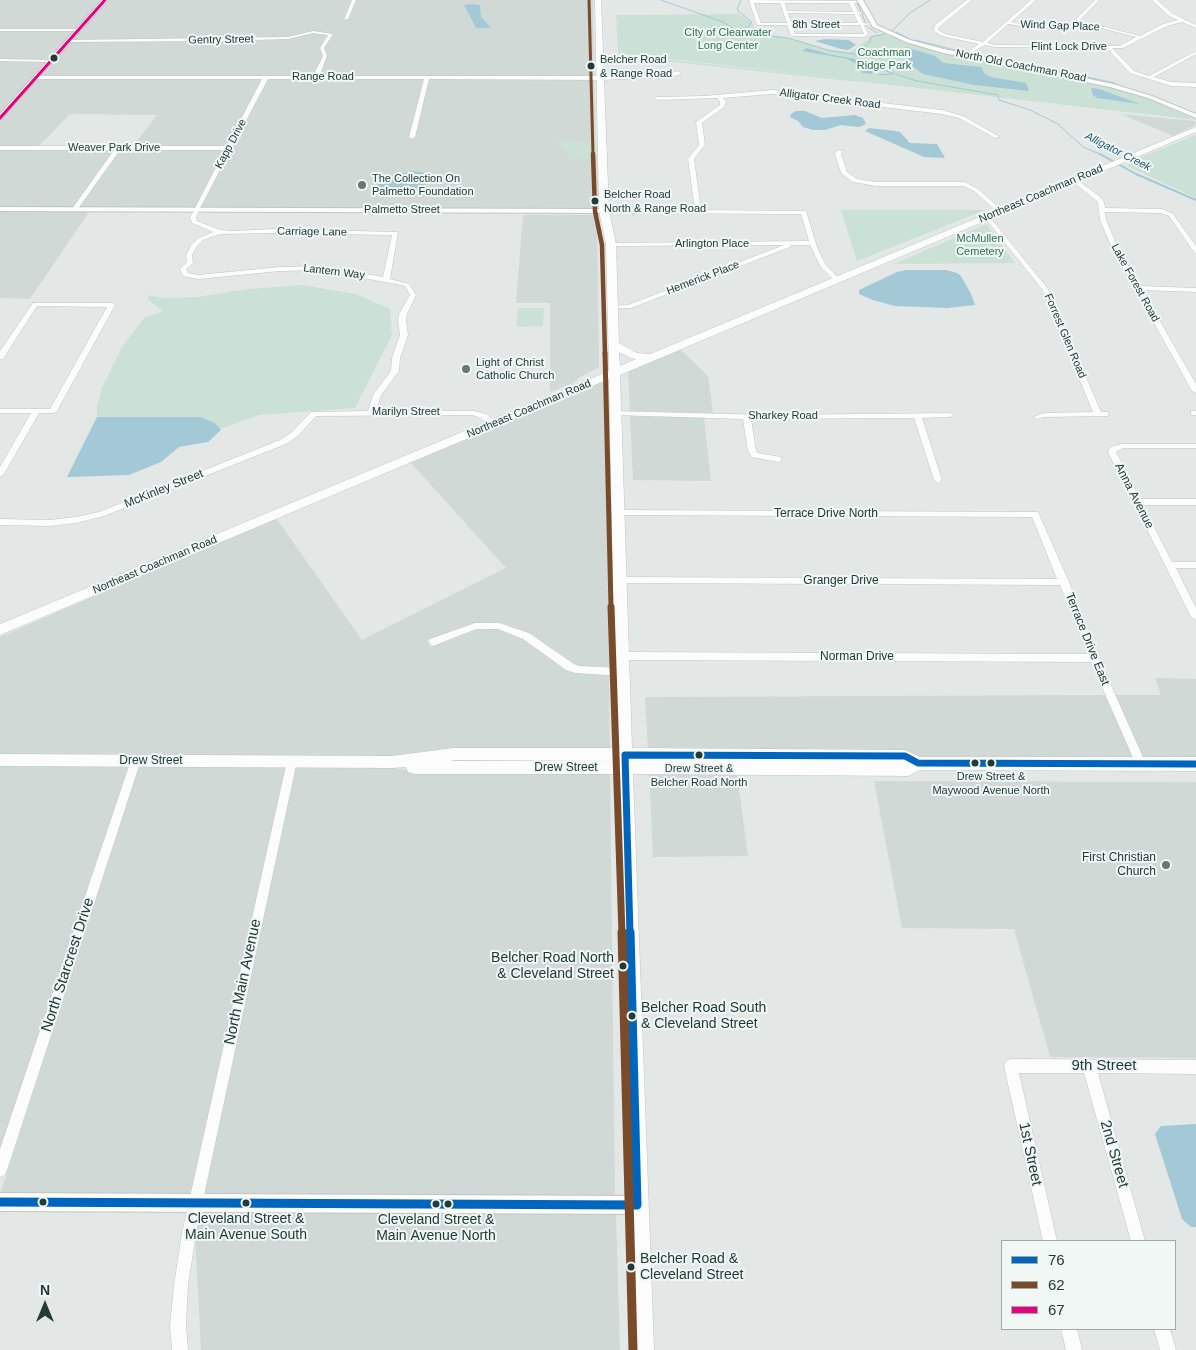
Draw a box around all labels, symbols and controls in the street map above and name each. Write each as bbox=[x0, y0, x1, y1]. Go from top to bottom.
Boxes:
street label: 8th Street bbox=[792, 18, 840, 32]
street label: Wind Gap Place bbox=[1020, 18, 1100, 34]
park label: City of Clearwater Long Center bbox=[684, 26, 772, 52]
street label: Gentry Street bbox=[188, 33, 254, 47]
street label: Flint Lock Drive bbox=[1031, 40, 1107, 54]
park label: Coachman Ridge Park bbox=[857, 46, 911, 72]
street label: North Old Coachman Road bbox=[955, 47, 1087, 85]
unlabelled marker bbox=[49, 53, 59, 63]
place label: Belcher Road & Range Road bbox=[600, 53, 672, 79]
marker: Belcher Road & Range Road bbox=[586, 61, 596, 71]
street label: Range Road bbox=[292, 70, 354, 84]
street label: Alligator Creek Road bbox=[779, 86, 881, 112]
street label: Kapp Drive bbox=[212, 117, 250, 171]
water label: Alligator Creek bbox=[1083, 130, 1153, 174]
street label: Weaver Park Drive bbox=[68, 141, 160, 155]
street label: Northeast Coachman Road bbox=[977, 162, 1105, 226]
place label: The Collection On Palmetto Foundation bbox=[372, 172, 474, 198]
marker: The Collection On Palmetto Foundation bbox=[356, 179, 368, 191]
place label: Belcher Road North & Range Road bbox=[604, 188, 706, 214]
marker: Belcher Road North & Range Road bbox=[590, 196, 600, 206]
street label: Palmetto Street bbox=[364, 203, 440, 217]
street label: Carriage Lane bbox=[277, 225, 347, 239]
park label: McMullen Cemetery bbox=[956, 232, 1004, 258]
street label: Arlington Place bbox=[675, 237, 749, 251]
street label: Lake Forest Road bbox=[1108, 242, 1162, 324]
street label: Hemerick Place bbox=[665, 258, 741, 298]
street label: Lantern Way bbox=[302, 262, 366, 282]
street label: Forrest Glen Road bbox=[1041, 292, 1089, 380]
place label: Light of Christ Catholic Church bbox=[476, 356, 554, 382]
marker: Light of Christ Catholic Church bbox=[460, 363, 472, 375]
street label: Northeast Coachman Road bbox=[465, 377, 593, 441]
street label: Marilyn Street bbox=[372, 405, 440, 419]
street label: Sharkey Road bbox=[748, 409, 818, 423]
street label: Anna Avenue bbox=[1111, 461, 1157, 531]
street label: McKinley Street bbox=[122, 467, 206, 511]
street label: Terrace Drive North bbox=[774, 507, 878, 521]
street label: Northeast Coachman Road bbox=[91, 533, 219, 597]
street label: Granger Drive bbox=[803, 574, 879, 588]
street label: Terrace Drive East bbox=[1062, 591, 1112, 687]
street label: Norman Drive bbox=[820, 650, 894, 664]
marker: Drew Street & Belcher Road North bbox=[694, 750, 704, 760]
street label: Drew Street bbox=[119, 754, 183, 768]
unlabelled marker bbox=[970, 758, 980, 768]
marker: Drew Street & Maywood Avenue North bbox=[986, 758, 996, 768]
street label: Drew Street bbox=[534, 761, 598, 775]
place label: Drew Street & Belcher Road North bbox=[651, 762, 747, 788]
place label: Drew Street & Maywood Avenue North bbox=[932, 770, 1050, 796]
place label: First Christian Church bbox=[1082, 851, 1156, 879]
marker: First Christian Church bbox=[1160, 859, 1172, 871]
street label: North Starcrest Drive bbox=[38, 896, 98, 1034]
street label: North Main Avenue bbox=[221, 917, 265, 1047]
place label: Belcher Road North & Cleveland Street bbox=[491, 950, 614, 982]
marker: Belcher Road North & Cleveland Street bbox=[618, 961, 628, 971]
place label: Belcher Road South & Cleveland Street bbox=[641, 1000, 766, 1032]
marker: Belcher Road South & Cleveland Street bbox=[627, 1011, 637, 1021]
street label: 9th Street bbox=[1071, 1057, 1137, 1075]
street label: 2nd Street bbox=[1096, 1118, 1132, 1190]
street label: 1st Street bbox=[1015, 1121, 1045, 1187]
unlabelled marker bbox=[38, 1197, 48, 1207]
marker: Cleveland Street & Main Avenue South bbox=[241, 1198, 251, 1208]
marker: Cleveland Street & Main Avenue North bbox=[431, 1199, 441, 1209]
unlabelled marker bbox=[443, 1199, 453, 1209]
place label: Cleveland Street & Main Avenue South bbox=[185, 1211, 307, 1244]
place label: Cleveland Street & Main Avenue North bbox=[376, 1212, 496, 1244]
legend bbox=[1001, 1240, 1176, 1330]
place label: Belcher Road & Cleveland Street bbox=[640, 1251, 744, 1284]
text: 76 bbox=[1048, 1251, 1065, 1268]
marker: Belcher Road & Cleveland Street bbox=[626, 1262, 636, 1272]
text: 62 bbox=[1048, 1276, 1065, 1293]
north arrow bbox=[20, 1280, 70, 1330]
text: N bbox=[40, 1282, 50, 1298]
text: 67 bbox=[1048, 1301, 1065, 1318]

